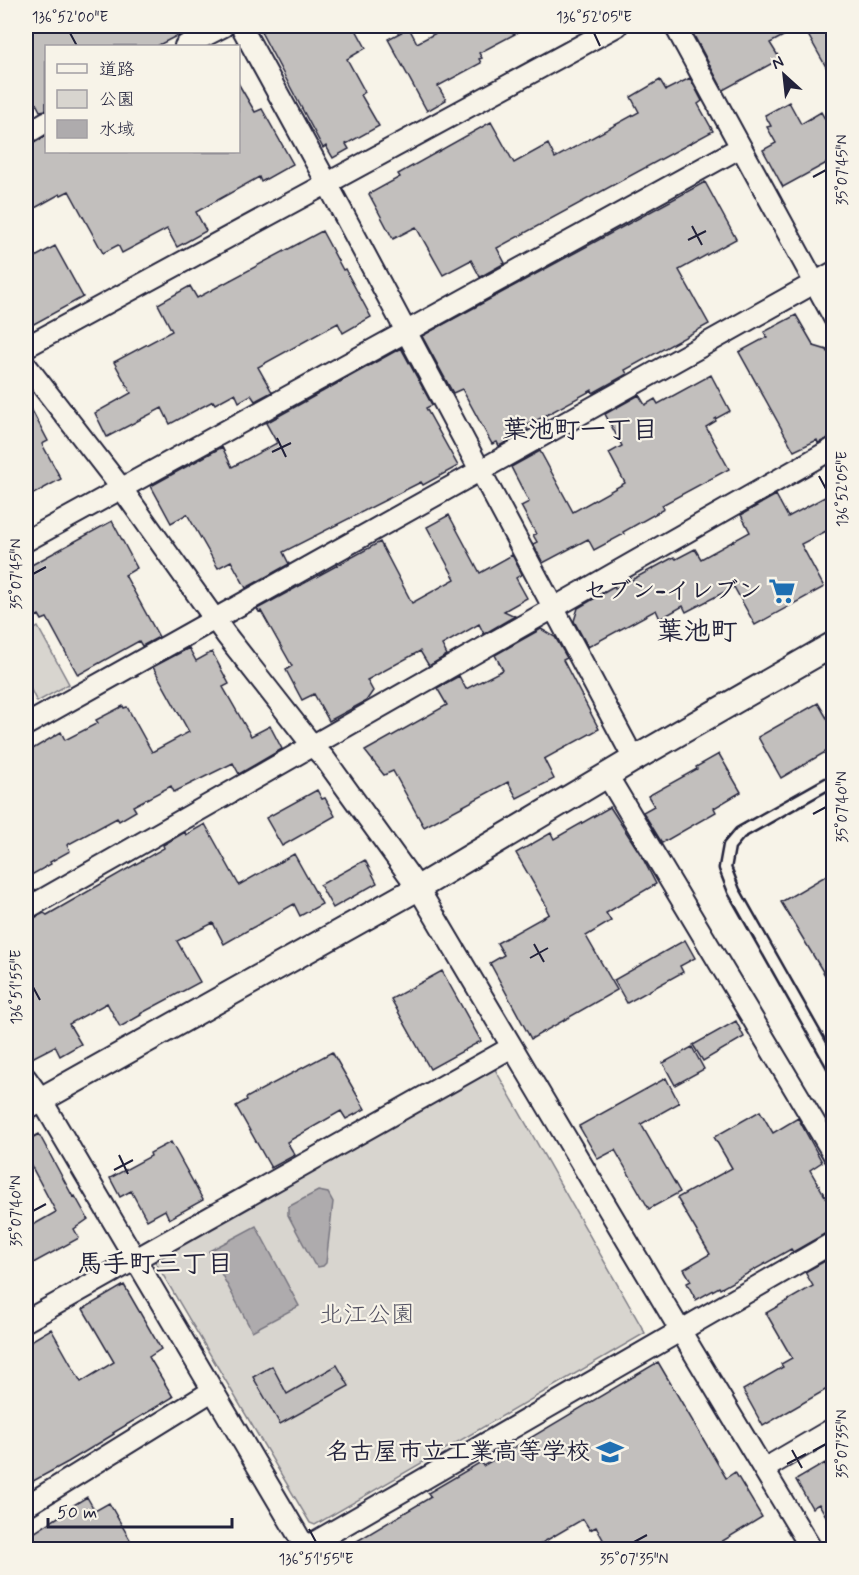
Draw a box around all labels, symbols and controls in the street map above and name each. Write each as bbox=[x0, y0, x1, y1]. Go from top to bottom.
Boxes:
text: 136°52'00"E bbox=[32, 8, 108, 28]
text: 136°52'05"E bbox=[556, 8, 632, 28]
legend bbox=[45, 45, 240, 153]
north arrow bbox=[754, 45, 814, 105]
text: N bbox=[768, 51, 787, 75]
text: 道路 bbox=[99, 58, 135, 82]
text: 公園 bbox=[99, 88, 135, 112]
text: 水域 bbox=[99, 118, 135, 142]
text: 35°07'45"N bbox=[833, 134, 853, 206]
district label: 葉池町一丁目 bbox=[502, 414, 658, 448]
text: 136°52'05"E bbox=[833, 451, 853, 527]
text: 35°07'45"N bbox=[7, 538, 27, 610]
place label: セブン-イレブン bbox=[583, 576, 762, 607]
supermarket icon: セブン-イレブン bbox=[767, 576, 797, 606]
district label: 葉池町 bbox=[657, 615, 738, 650]
text: 35°07'40"N bbox=[833, 771, 853, 843]
text: 136°51'55"E bbox=[7, 949, 27, 1025]
text: 35°07'40"N bbox=[7, 1175, 27, 1247]
district label: 馬手町三丁目 bbox=[77, 1248, 233, 1282]
park label: 北江公園 bbox=[319, 1300, 415, 1331]
text: 35°07'35"N bbox=[833, 1409, 853, 1479]
place label: 名古屋市立工業高等学校 bbox=[326, 1437, 590, 1468]
school or university icon: 名古屋市立工業高等学校 bbox=[595, 1437, 625, 1467]
scale bar bbox=[48, 1491, 232, 1529]
text: 50 m bbox=[57, 1501, 97, 1525]
text: 136°51'55"E bbox=[278, 1550, 354, 1570]
text: 35°07'35"N bbox=[599, 1550, 669, 1570]

